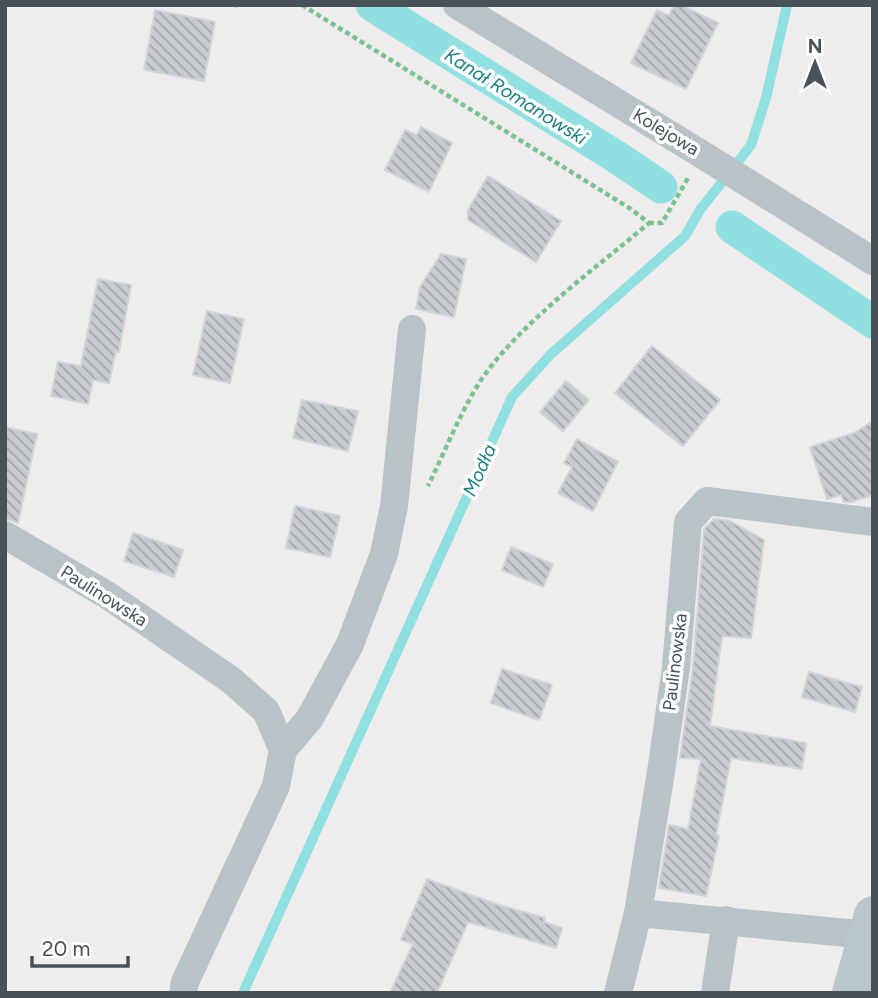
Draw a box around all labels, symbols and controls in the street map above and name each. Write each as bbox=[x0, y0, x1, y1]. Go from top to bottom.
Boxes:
north arrow bbox=[780, 28, 850, 98]
text: N bbox=[808, 35, 822, 58]
water label: Kanał Romanowski bbox=[440, 43, 592, 150]
street label: Kolejowa bbox=[629, 104, 703, 160]
water label: Modła bbox=[458, 441, 501, 500]
street label: Paulinowska bbox=[57, 561, 151, 631]
street label: Paulinowska bbox=[658, 612, 692, 712]
scale bar bbox=[32, 925, 128, 969]
text: 20 m bbox=[42, 936, 90, 961]

